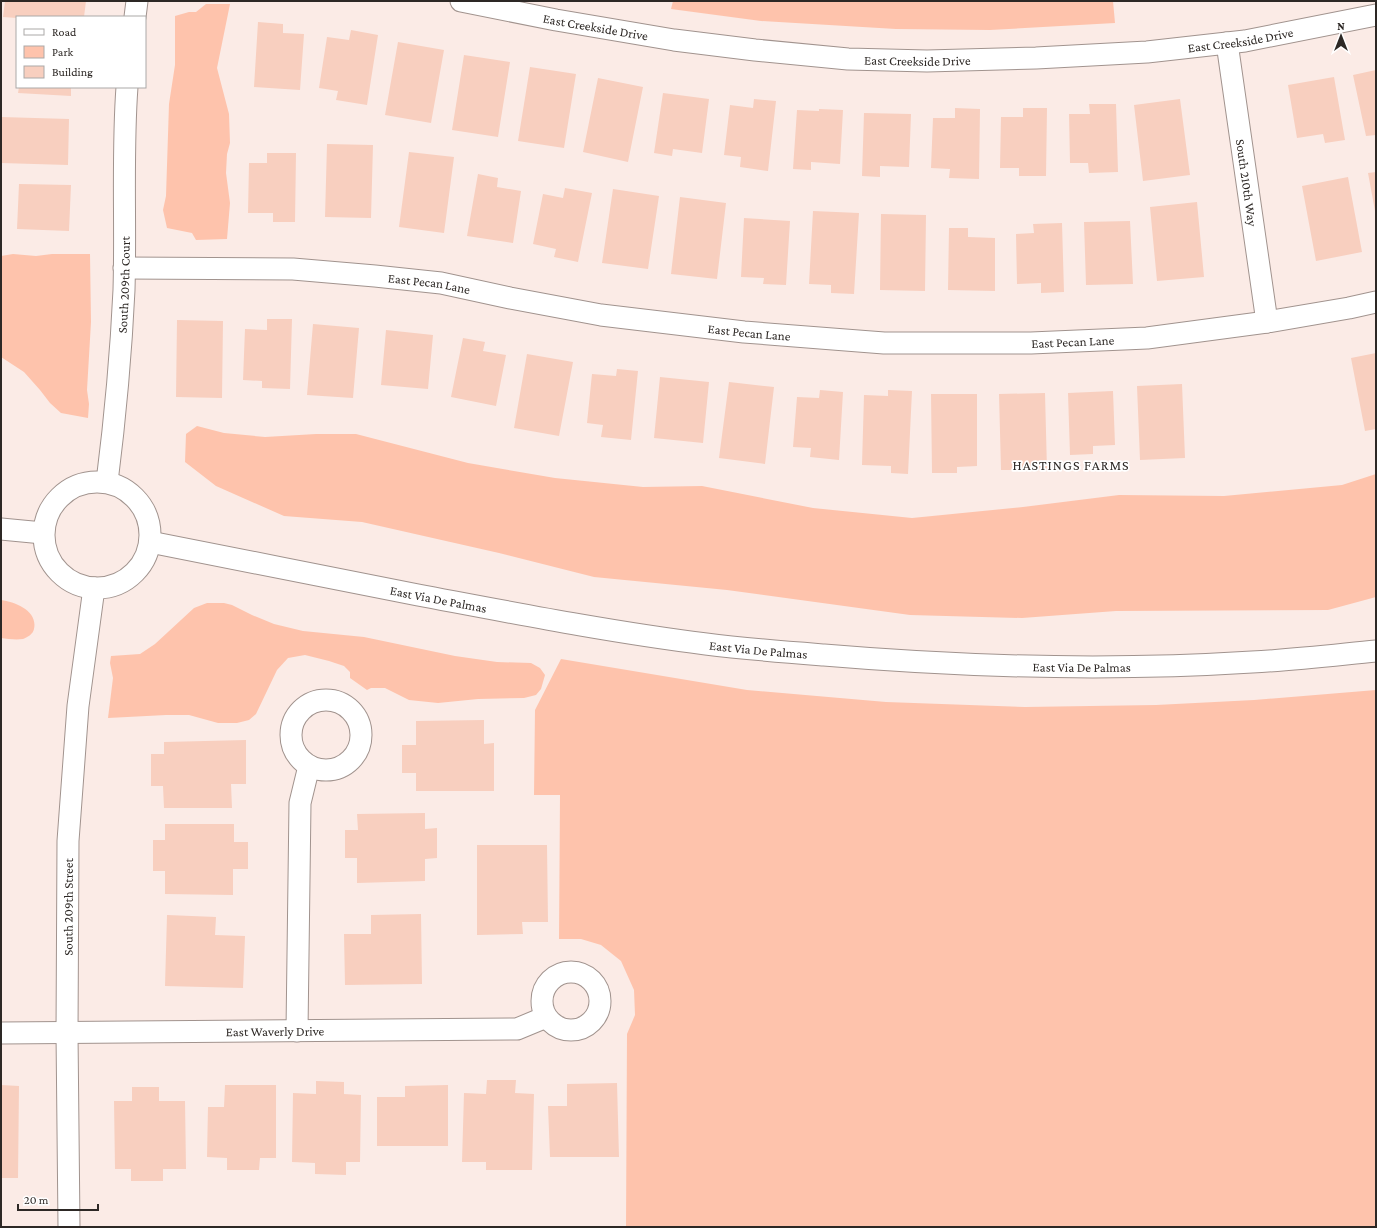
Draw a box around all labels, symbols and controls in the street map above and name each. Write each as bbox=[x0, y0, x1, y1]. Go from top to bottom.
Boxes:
street label: East Creekside Drive bbox=[542, 10, 650, 43]
legend bbox=[16, 16, 146, 88]
north arrow bbox=[1321, 16, 1361, 56]
text: N bbox=[1337, 20, 1345, 32]
street label: East Creekside Drive bbox=[1187, 24, 1295, 55]
text: Road bbox=[52, 25, 77, 39]
text: Park bbox=[52, 45, 74, 59]
street label: East Creekside Drive bbox=[864, 52, 971, 69]
text: Building bbox=[52, 65, 93, 79]
street label: South 210th Way bbox=[1233, 138, 1261, 228]
street label: South 209th Court bbox=[114, 236, 132, 334]
street label: East Pecan Lane bbox=[387, 270, 472, 297]
street label: East Pecan Lane bbox=[707, 320, 791, 343]
street label: East Pecan Lane bbox=[1031, 332, 1115, 350]
district label: HASTINGS FARMS bbox=[1012, 457, 1130, 473]
street label: East Via De Palmas bbox=[389, 582, 488, 615]
street label: East Via De Palmas bbox=[709, 637, 808, 661]
street label: East Via De Palmas bbox=[1032, 659, 1131, 674]
street label: South 209th Street bbox=[60, 857, 75, 956]
street label: East Waverly Drive bbox=[226, 1023, 325, 1039]
scale bar bbox=[18, 1186, 98, 1212]
text: 20 m bbox=[24, 1193, 49, 1207]

